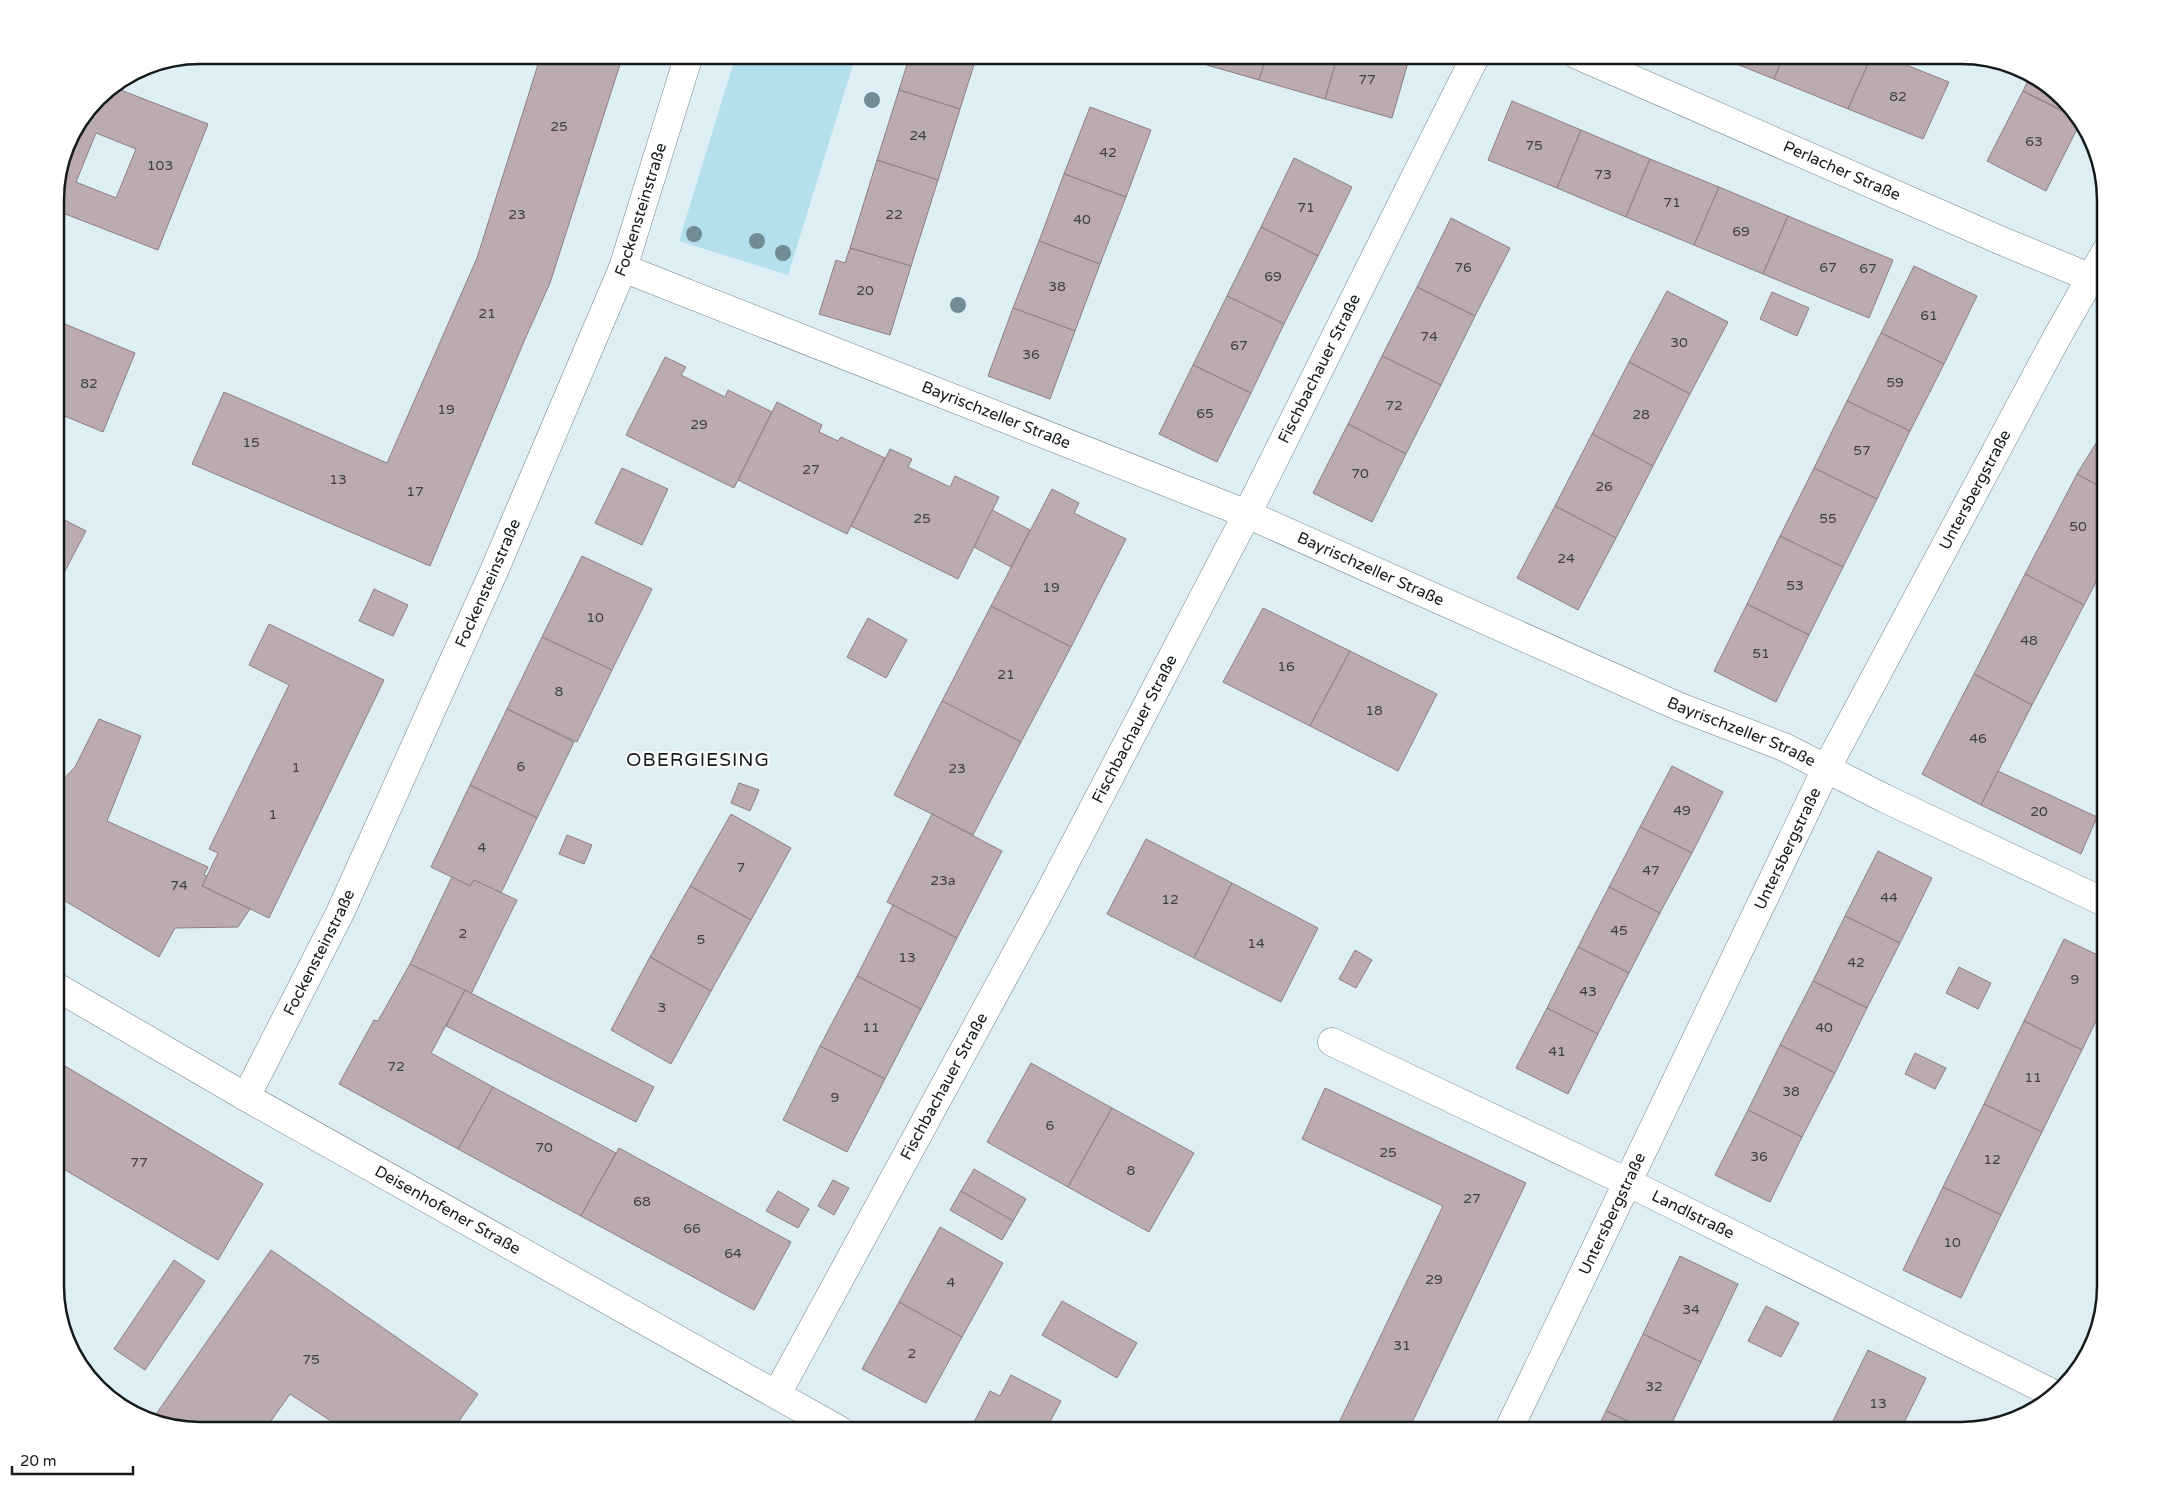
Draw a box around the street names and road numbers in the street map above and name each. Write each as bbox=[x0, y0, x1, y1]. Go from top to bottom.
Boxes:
street label: Perlacher Straße bbox=[1780, 136, 1903, 205]
street label: Fockensteinstraße bbox=[610, 140, 671, 280]
street label: Fischbachauer Straße bbox=[1274, 291, 1365, 447]
street label: Bayrischzeller Straße bbox=[919, 377, 1073, 453]
street label: Untersbergstraße bbox=[1935, 426, 2015, 553]
street label: Fockensteinstraße bbox=[451, 516, 525, 651]
street label: Bayrischzeller Straße bbox=[1294, 528, 1447, 610]
street label: Fischbachauer Straße bbox=[1088, 652, 1182, 807]
street label: Bayrischzeller Straße bbox=[1664, 693, 1819, 771]
street label: Untersbergstraße bbox=[1750, 784, 1826, 913]
street label: Fockensteinstraße bbox=[279, 886, 359, 1019]
street label: Fischbachauer Straße bbox=[896, 1009, 992, 1164]
street label: Untersbergstraße bbox=[1575, 1149, 1650, 1278]
street label: Deisenhofener Straße bbox=[371, 1161, 524, 1259]
street label: Landlstraße bbox=[1648, 1186, 1737, 1244]

